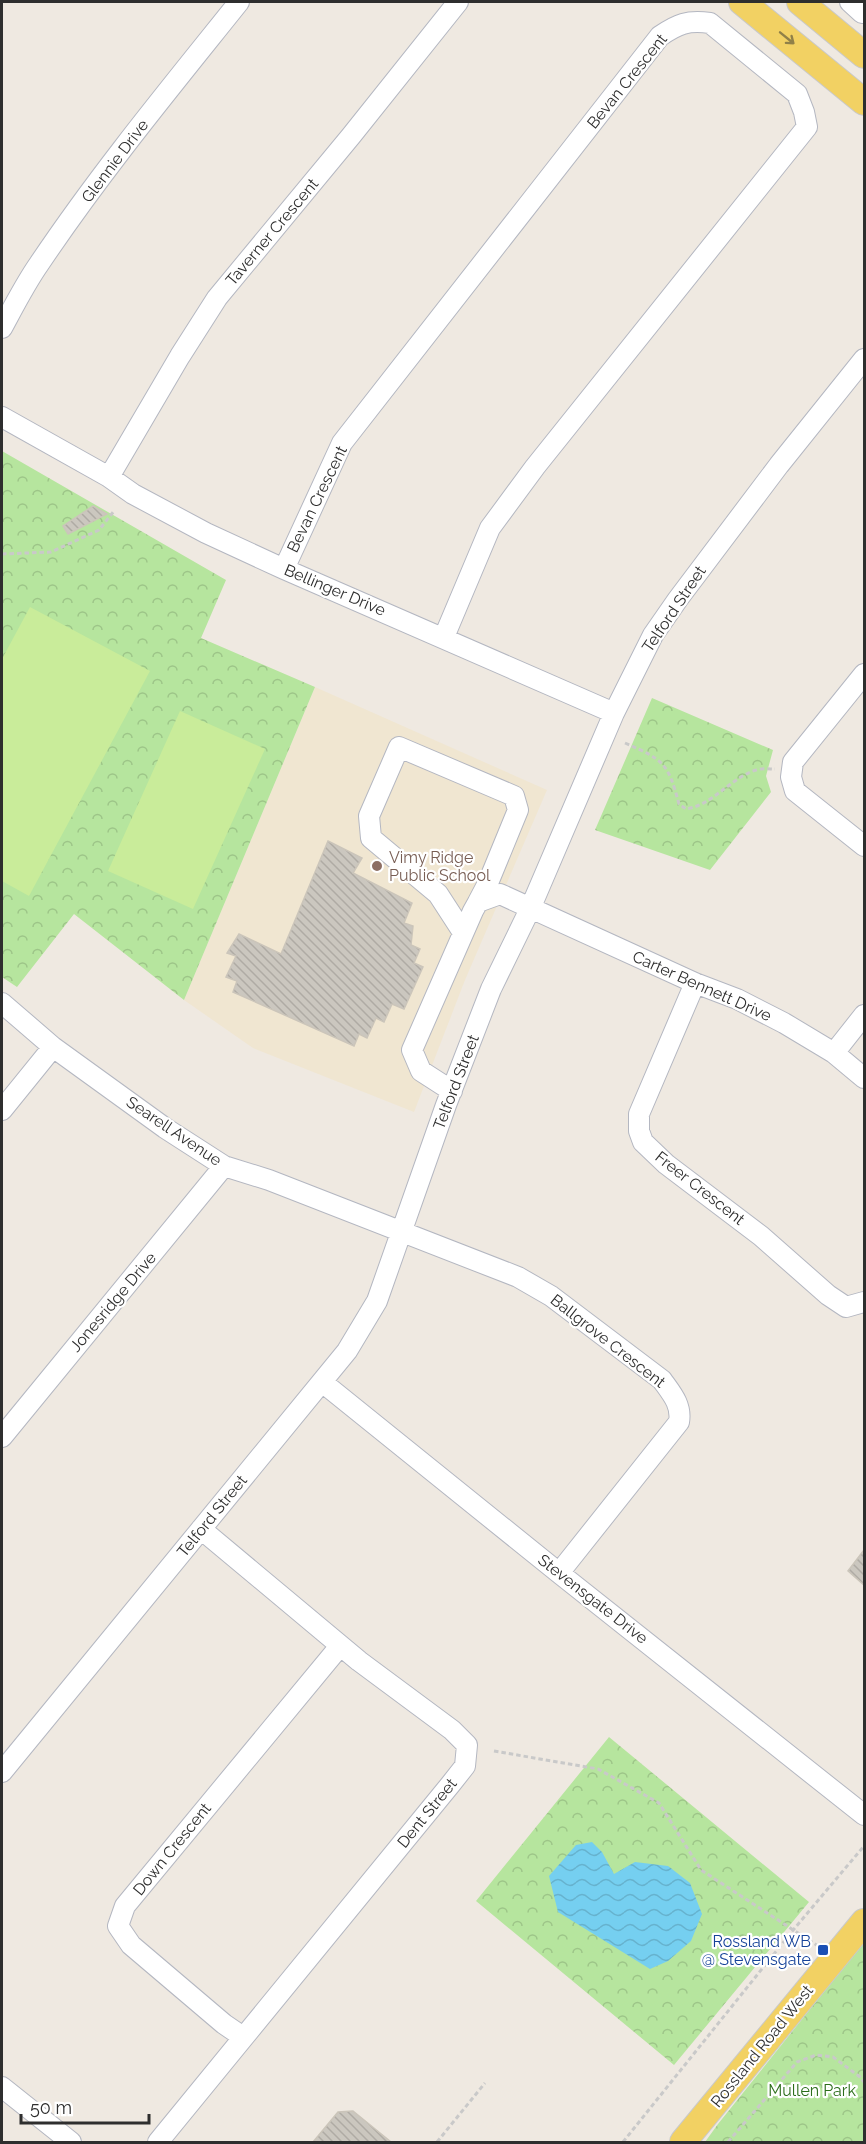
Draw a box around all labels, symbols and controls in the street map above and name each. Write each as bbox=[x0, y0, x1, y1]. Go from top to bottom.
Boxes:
street label: Bevan Crescent bbox=[583, 29, 671, 132]
one-way arrow bbox=[779, 32, 795, 45]
street label: Glennie Drive bbox=[78, 116, 152, 206]
street label: Taverner Crescent bbox=[222, 174, 323, 289]
street label: Bevan Crescent bbox=[283, 442, 351, 555]
street label: Bellinger Drive bbox=[281, 560, 389, 620]
street label: Telford Street bbox=[638, 562, 710, 656]
place label: Vimy Ridge Public School bbox=[389, 848, 491, 885]
marker: Vimy Ridge Public School bbox=[370, 859, 384, 873]
street label: Carter Bennett Drive bbox=[630, 947, 774, 1025]
street label: Telford Street bbox=[429, 1031, 483, 1132]
street label: Searell Avenue bbox=[123, 1092, 225, 1170]
street label: Freer Crescent bbox=[651, 1147, 749, 1229]
street label: Jonesridge Drive bbox=[66, 1248, 160, 1356]
street label: Ballgrove Crescent bbox=[547, 1290, 670, 1392]
street label: Telford Street bbox=[173, 1471, 251, 1561]
street label: Stevensgate Drive bbox=[534, 1550, 652, 1648]
street label: Dent Street bbox=[393, 1774, 461, 1852]
street label: Down Crescent bbox=[129, 1799, 215, 1899]
place label: Rossland WB @ Stevensgate bbox=[702, 1932, 811, 1969]
marker: Rossland WB @ Stevensgate bbox=[816, 1943, 830, 1957]
street label: Rossland Road West bbox=[707, 1981, 817, 2111]
park label: Mullen Park bbox=[768, 2081, 856, 2100]
scale bar bbox=[21, 2087, 148, 2125]
text: 50 m bbox=[30, 2097, 72, 2118]

